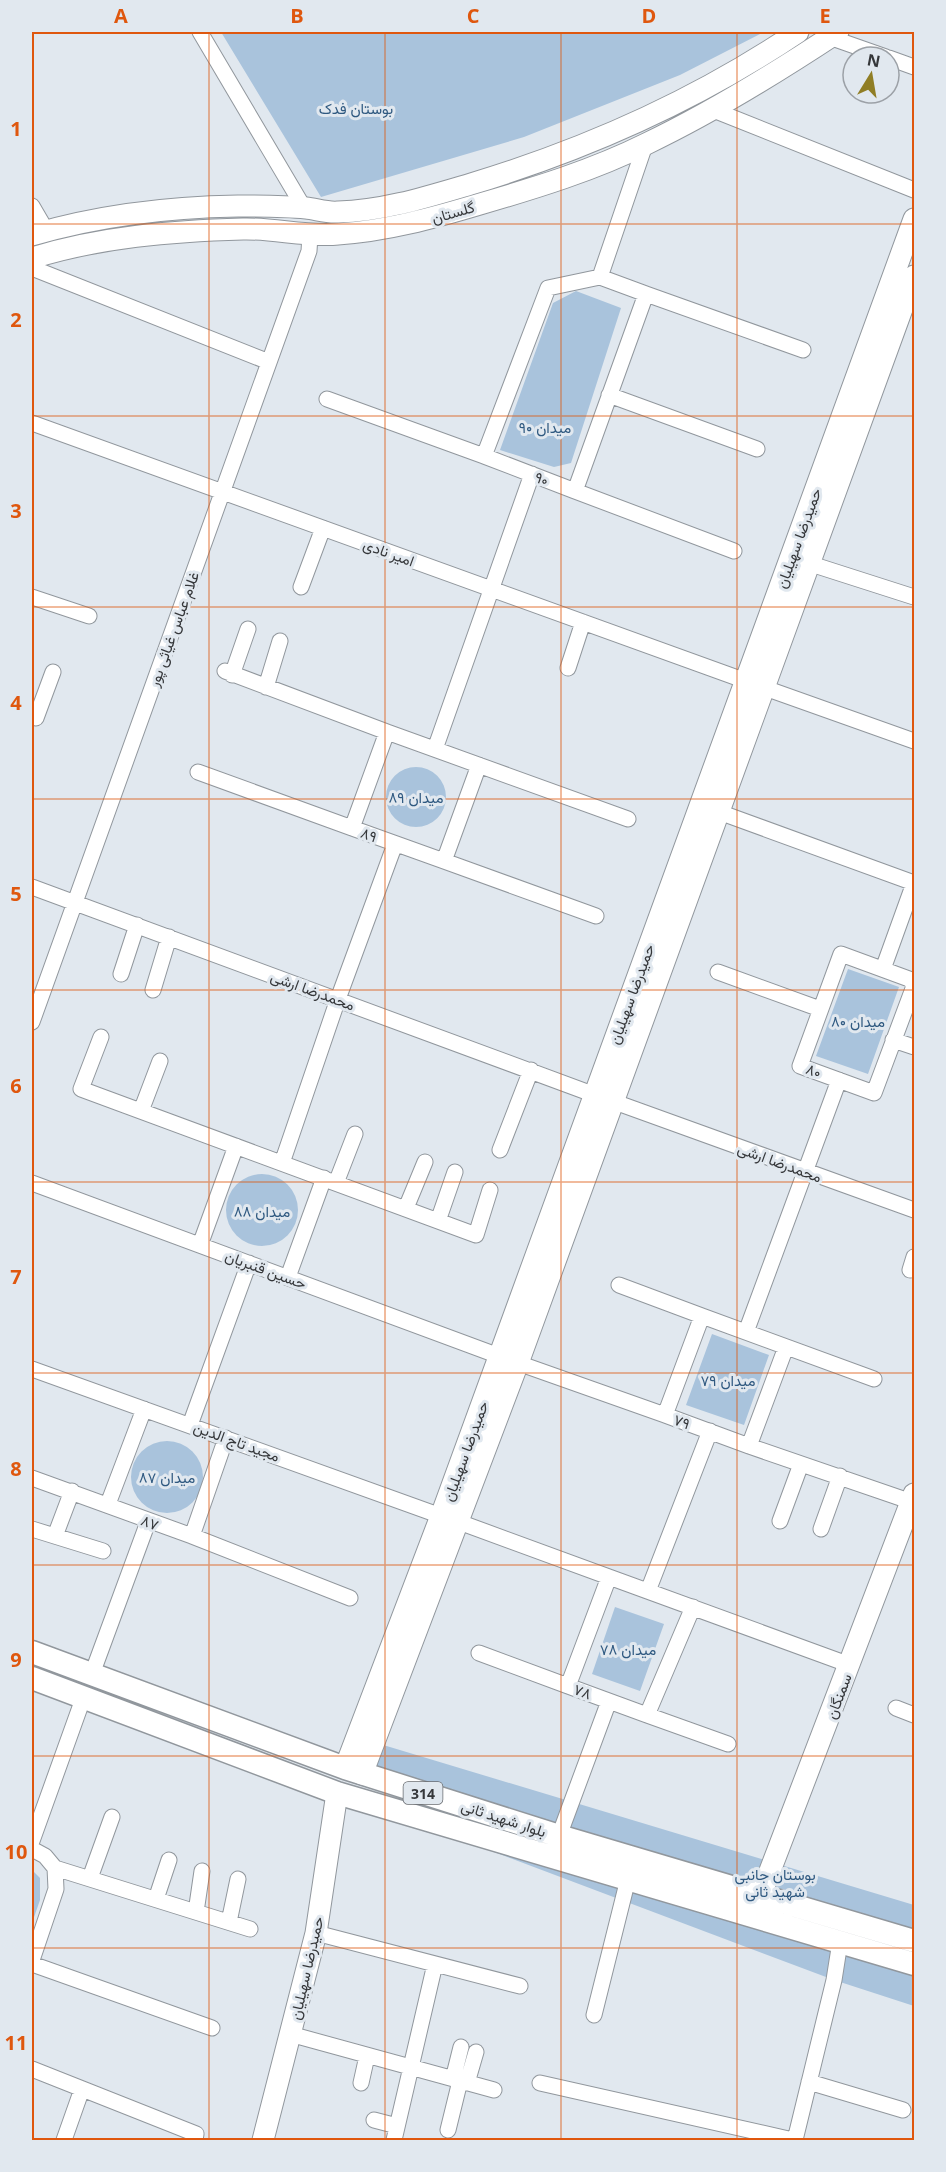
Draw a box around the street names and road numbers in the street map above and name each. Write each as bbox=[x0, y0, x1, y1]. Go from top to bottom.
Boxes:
street label: گلستان bbox=[429, 196, 477, 228]
street label: ۹۰ bbox=[532, 466, 552, 490]
street label: حمیدرضا سهیلیان bbox=[771, 485, 825, 591]
street label: امیر نادی bbox=[360, 534, 417, 571]
street label: غلام عباس غیاثی ‌پور bbox=[143, 569, 204, 691]
street label: ۸۹ bbox=[358, 822, 380, 846]
street label: حمیدرضا سهیلیان bbox=[604, 941, 658, 1047]
street label: محمدرضا ارشی bbox=[268, 966, 358, 1015]
street label: ۸۰ bbox=[803, 1058, 825, 1082]
street label: محمدرضا ارشی bbox=[735, 1138, 825, 1187]
street label: حسین قنبریان bbox=[222, 1245, 309, 1294]
street label: حمیدرضا سهیلیان bbox=[438, 1398, 492, 1504]
street label: ۷۹ bbox=[671, 1409, 693, 1433]
street label: مجید تاج الدین bbox=[191, 1416, 283, 1468]
street label: ۸۷ bbox=[138, 1510, 162, 1534]
street label: سمنگان bbox=[820, 1670, 856, 1722]
street label: ۷۸ bbox=[571, 1678, 595, 1704]
road number: 314 bbox=[404, 1782, 442, 1804]
street label: بلوار شهید ثانی bbox=[459, 1795, 549, 1842]
street label: حمیدرضا سهیلیان bbox=[284, 1914, 328, 2022]

